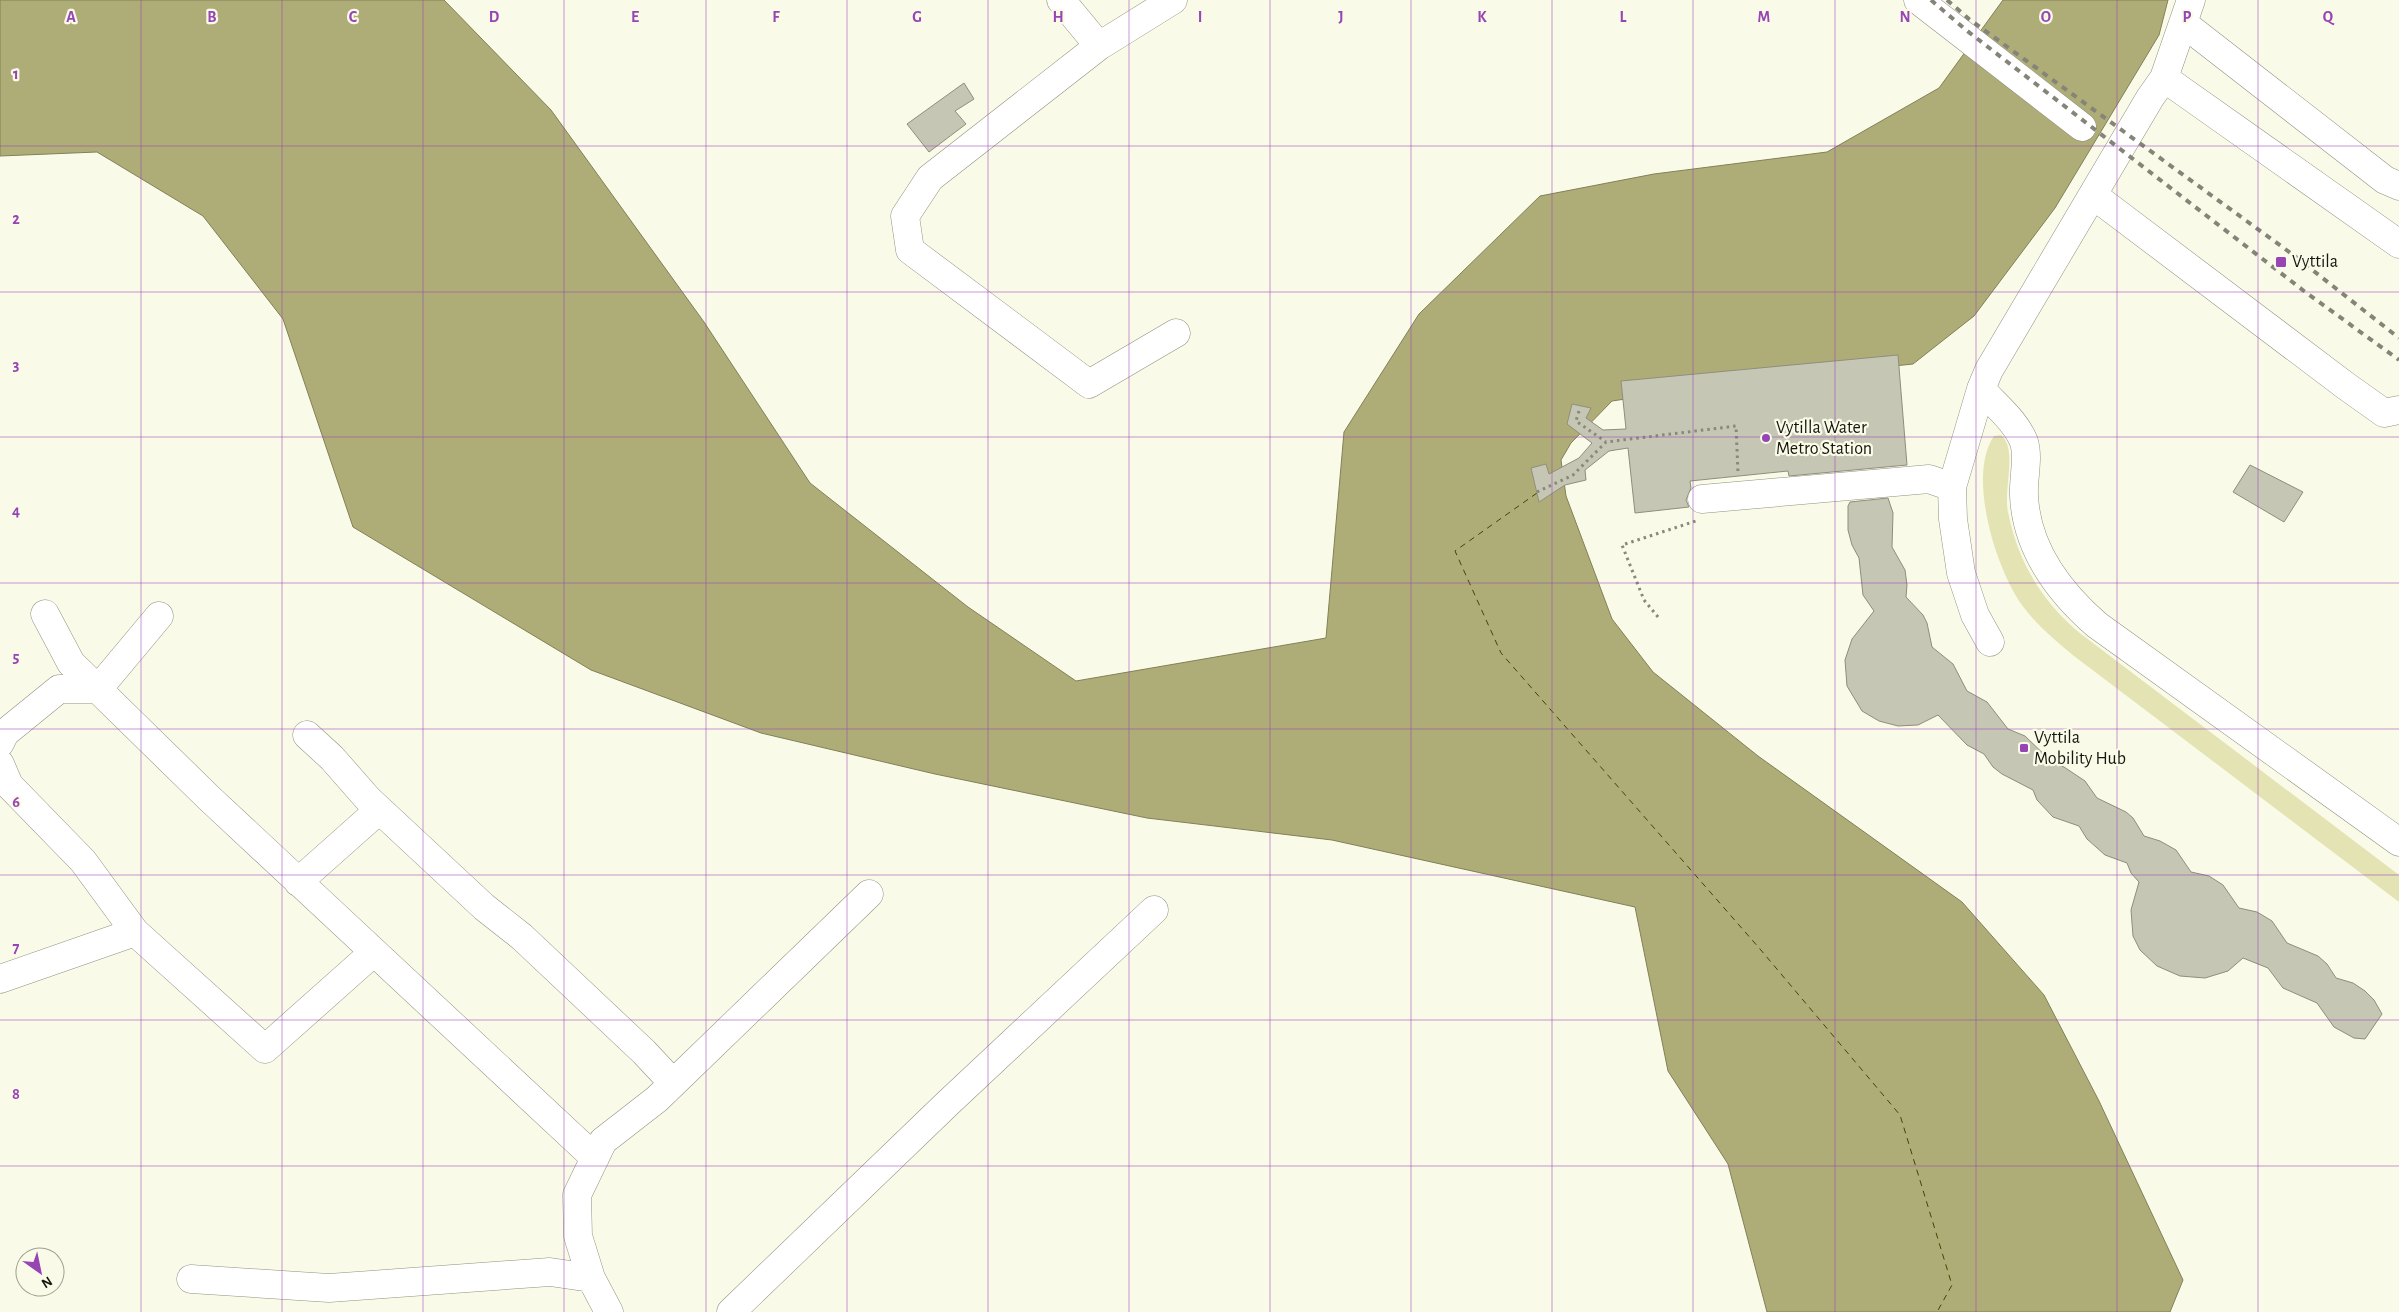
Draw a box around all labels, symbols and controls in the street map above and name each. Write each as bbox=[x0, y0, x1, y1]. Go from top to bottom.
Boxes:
text: A bbox=[66, 9, 76, 25]
text: B bbox=[207, 9, 217, 25]
text: C bbox=[349, 9, 358, 25]
text: D bbox=[489, 9, 500, 25]
text: E bbox=[631, 9, 639, 25]
text: F bbox=[772, 9, 780, 25]
text: G bbox=[912, 9, 922, 25]
text: H bbox=[1052, 9, 1064, 25]
text: I bbox=[1198, 9, 1202, 25]
text: J bbox=[1338, 9, 1344, 25]
text: K bbox=[1477, 9, 1487, 25]
text: L bbox=[1620, 9, 1627, 25]
text: M bbox=[1758, 9, 1770, 25]
text: N bbox=[1899, 9, 1911, 25]
text: O bbox=[2041, 9, 2051, 25]
text: P bbox=[2183, 9, 2192, 25]
text: Q bbox=[2323, 9, 2335, 26]
text: 1 bbox=[13, 66, 19, 82]
text: 2 bbox=[12, 211, 20, 227]
place label: Vyttila bbox=[2292, 253, 2338, 271]
marker: Vyttila bbox=[2274, 255, 2288, 269]
text: 3 bbox=[13, 357, 20, 373]
place label: Vytilla Water Metro Station bbox=[1776, 419, 1872, 458]
marker: Vytilla Water Metro Station bbox=[1760, 432, 1772, 444]
text: 4 bbox=[12, 503, 20, 519]
text: 5 bbox=[13, 649, 20, 665]
place label: Vyttila Mobility Hub bbox=[2034, 729, 2126, 768]
marker: Vyttila Mobility Hub bbox=[2018, 742, 2030, 754]
text: 6 bbox=[12, 794, 20, 810]
text: 7 bbox=[13, 940, 20, 956]
text: 8 bbox=[12, 1086, 20, 1102]
north arrow bbox=[15, 1247, 65, 1297]
text: N bbox=[39, 1274, 54, 1291]

